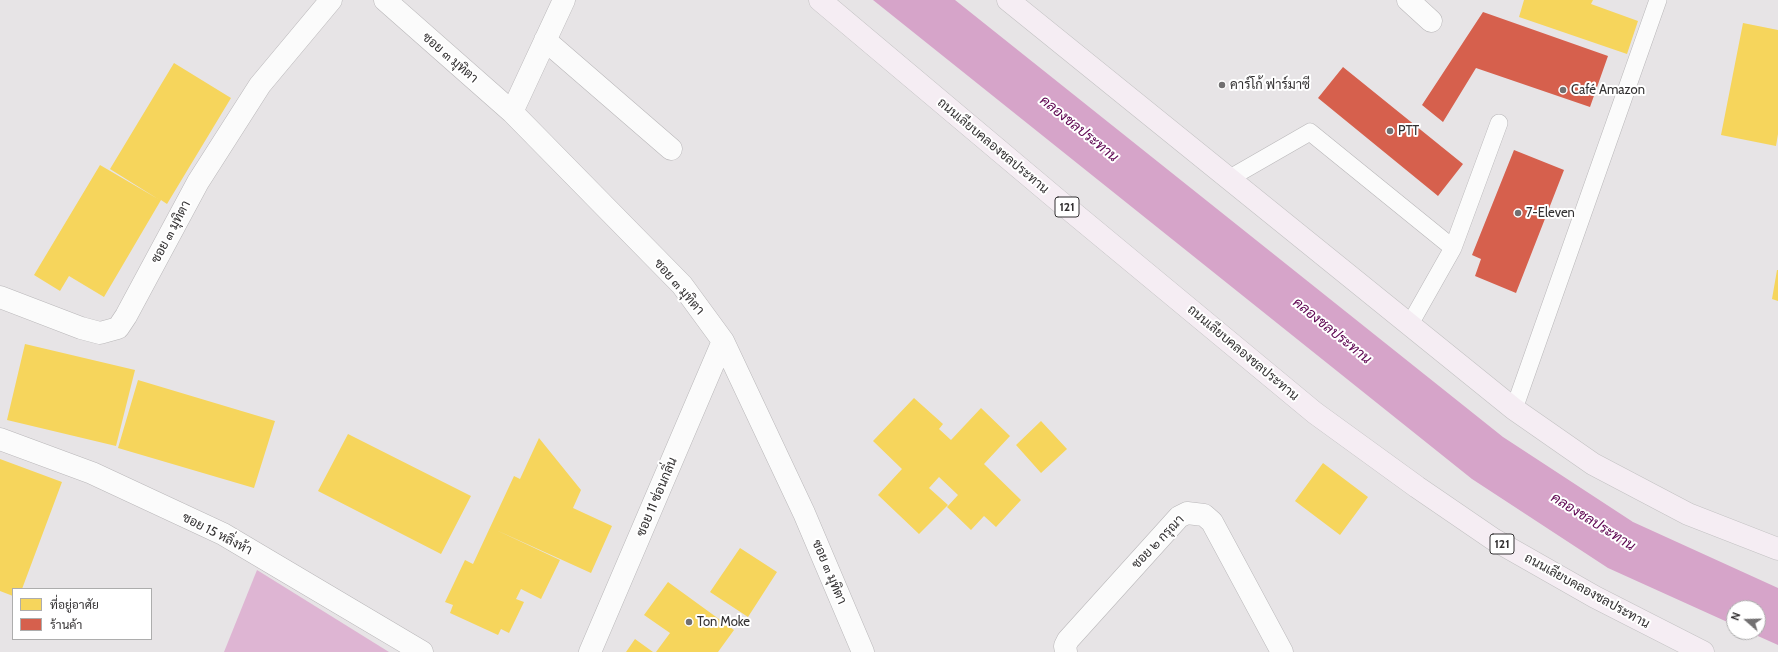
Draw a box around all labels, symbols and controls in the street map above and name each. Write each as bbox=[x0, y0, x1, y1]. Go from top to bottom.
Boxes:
street label: ซอย ๓ มุทิตา bbox=[419, 30, 481, 86]
place label: คาร์โก้ ฟาร์มาซี bbox=[1230, 77, 1310, 93]
marker: คาร์โก้ ฟาร์มาซี bbox=[1217, 80, 1227, 90]
place label: Café Amazon bbox=[1571, 82, 1645, 98]
marker: Café Amazon bbox=[1558, 85, 1568, 95]
water label: คลองชลประทาน bbox=[1036, 92, 1122, 166]
street label: ถนนเลียบคลองชลประทาน bbox=[934, 95, 1052, 197]
place label: PTT bbox=[1398, 123, 1419, 139]
marker: PTT bbox=[1385, 126, 1395, 136]
road number: 121 bbox=[1055, 197, 1079, 217]
street label: ซอย ๓ มุทิตา bbox=[148, 198, 194, 266]
place label: 7-Eleven bbox=[1526, 205, 1575, 221]
marker: 7-Eleven bbox=[1513, 208, 1523, 218]
street label: ซอย ๓ มุทิตา bbox=[651, 256, 707, 318]
water label: คลองชลประทาน bbox=[1289, 294, 1375, 368]
street label: ถนนเลียบคลองชลประทาน bbox=[1184, 302, 1302, 404]
street label: ซอย 11 ซ่อนกลิ่น bbox=[633, 455, 681, 539]
water label: คลองชลประทาน bbox=[1548, 489, 1638, 555]
street label: ซอย 15 หลิ่งห้า bbox=[179, 510, 255, 558]
street label: ซอย ๒ กรุณา bbox=[1129, 512, 1187, 572]
road number: 121 bbox=[1490, 534, 1514, 554]
street label: ซอย ๓ มุทิตา bbox=[808, 537, 850, 607]
street label: ถนนเลียบคลองชลประทาน bbox=[1522, 550, 1652, 632]
legend bbox=[12, 588, 152, 640]
text: ที่อยู่อาศัย bbox=[50, 597, 99, 612]
north arrow bbox=[1726, 600, 1766, 640]
text: N bbox=[1728, 610, 1744, 622]
place label: Ton Moke bbox=[697, 614, 750, 630]
text: ร้านค้า bbox=[50, 617, 82, 632]
marker: Ton Moke bbox=[684, 617, 694, 627]

